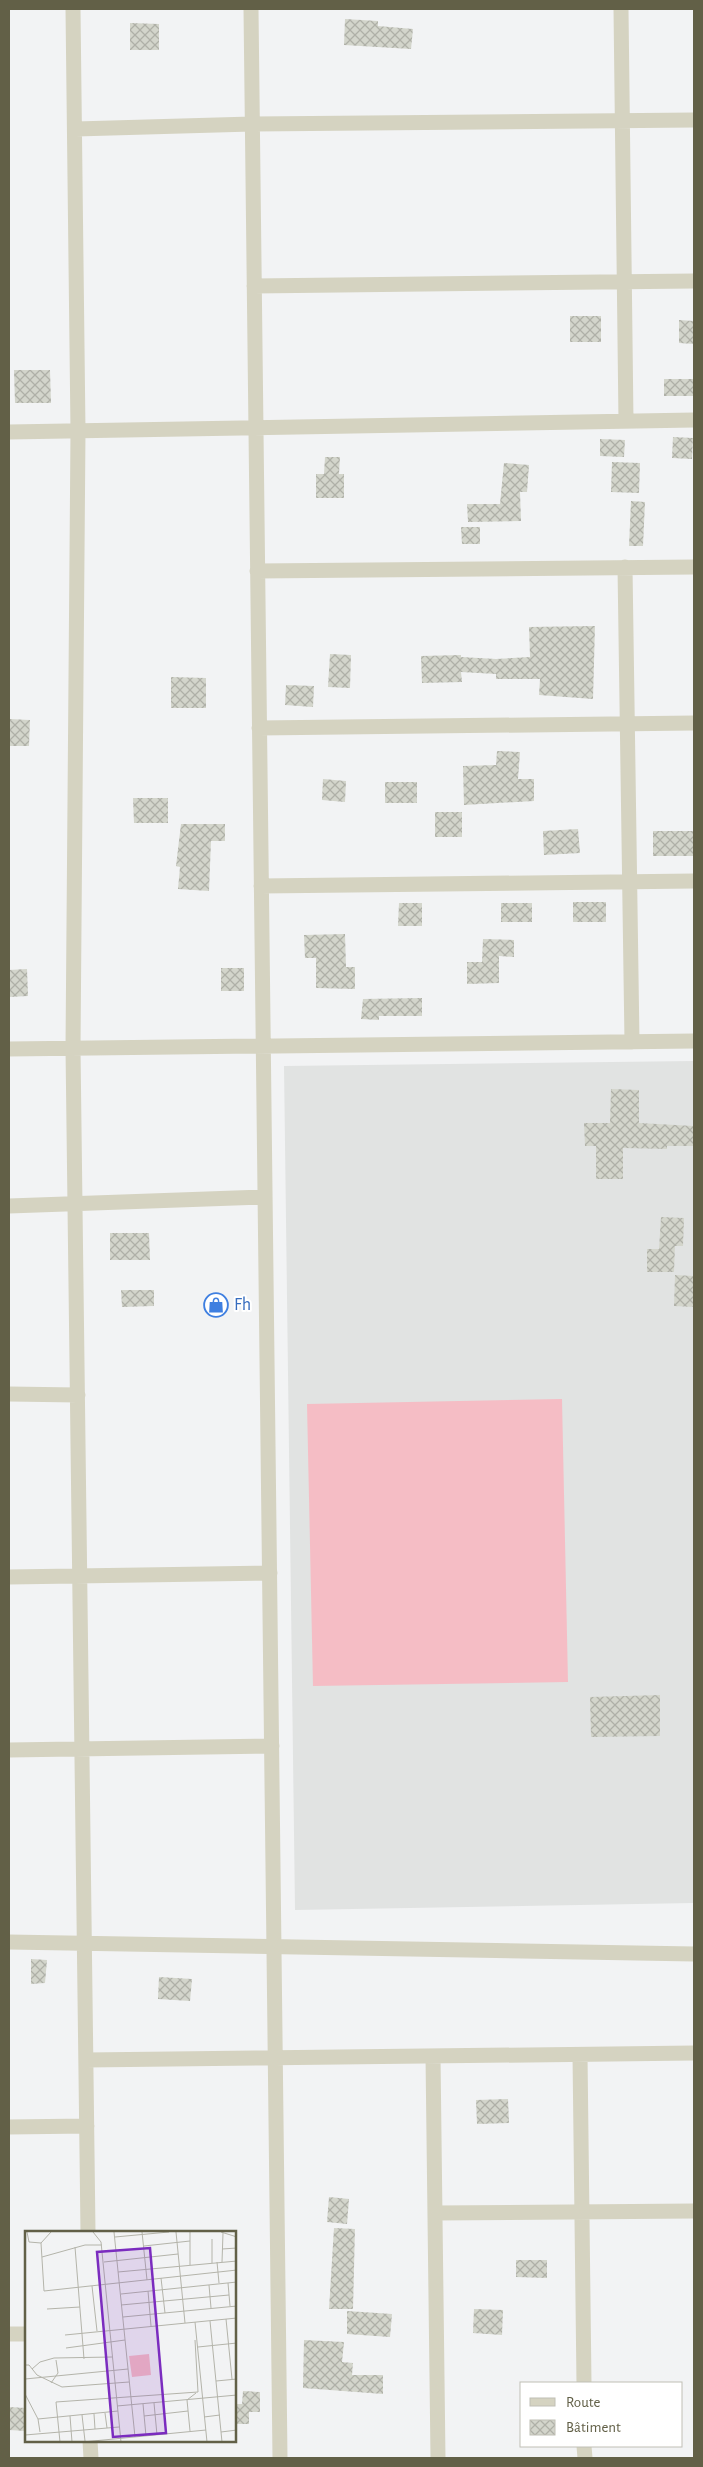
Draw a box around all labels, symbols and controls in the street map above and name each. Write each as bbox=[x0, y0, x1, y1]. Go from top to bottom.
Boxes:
shop icon: Fh bbox=[203, 1292, 229, 1318]
place label: Fh bbox=[234, 1296, 251, 1314]
inset map bbox=[25, 2231, 236, 2442]
legend bbox=[520, 2382, 683, 2447]
text: Route bbox=[566, 2395, 600, 2410]
text: Bâtiment bbox=[566, 2420, 621, 2435]

